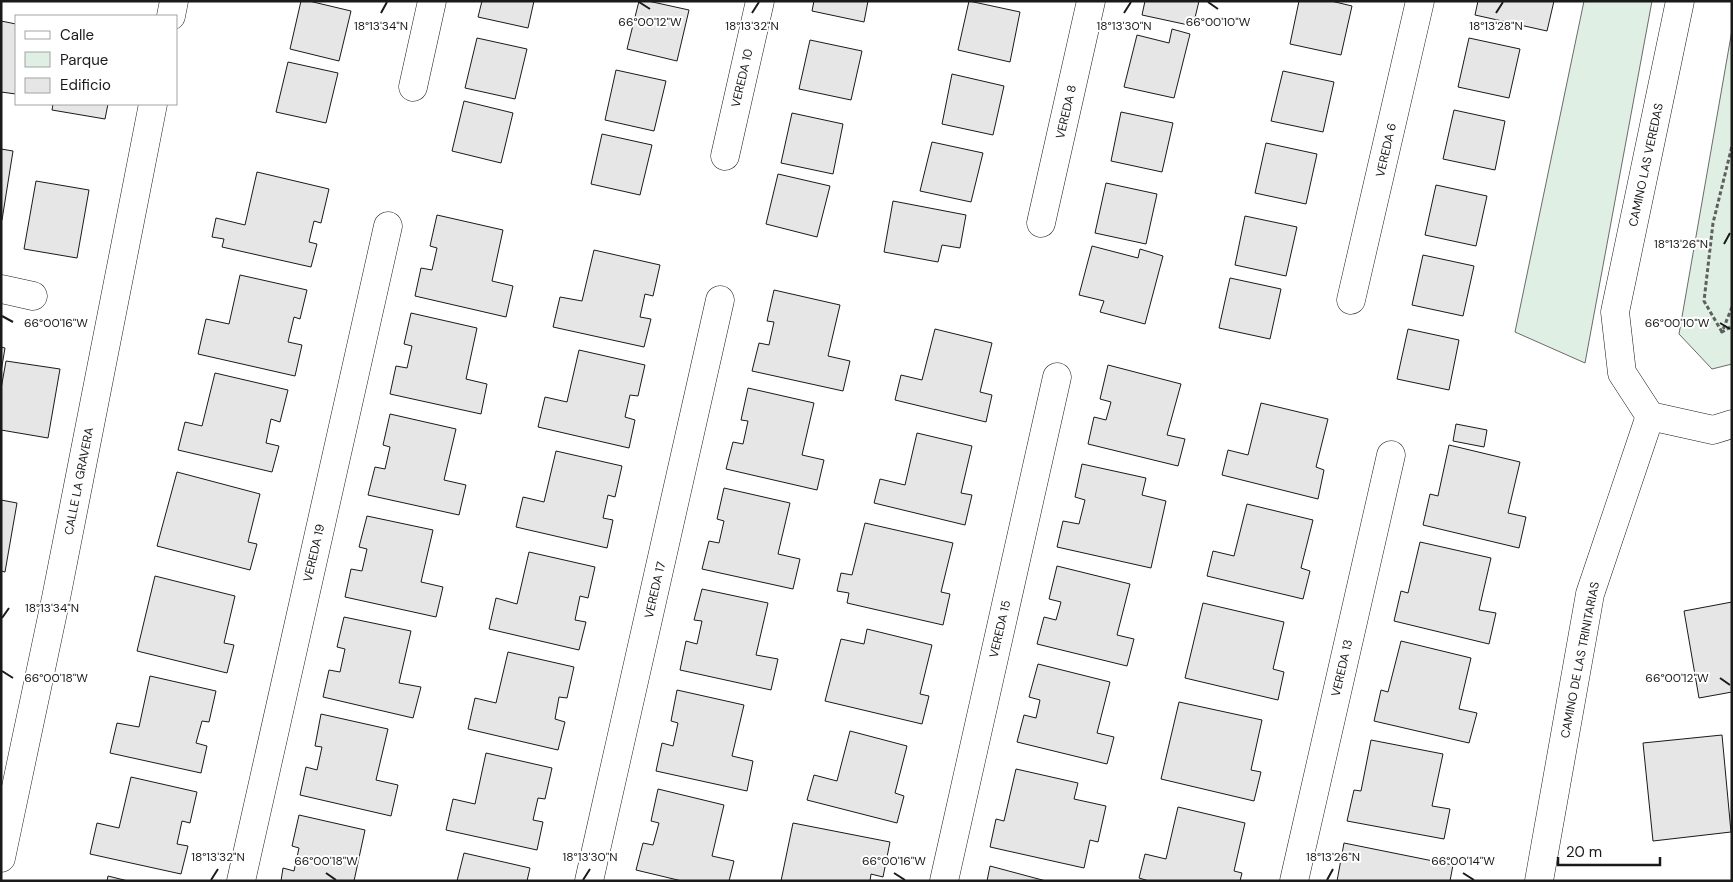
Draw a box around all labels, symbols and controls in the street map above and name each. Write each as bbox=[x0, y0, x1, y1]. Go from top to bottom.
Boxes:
text: 66°00'12"W bbox=[618, 14, 682, 30]
text: 66°00'10"W bbox=[1186, 14, 1251, 30]
legend bbox=[15, 15, 178, 105]
text: 18°13'34"N bbox=[354, 18, 408, 34]
text: 18°13'32"N bbox=[725, 18, 779, 34]
text: 18°13'30"N bbox=[1097, 18, 1152, 34]
text: 18°13'28"N bbox=[1469, 18, 1523, 34]
text: Calle bbox=[60, 25, 94, 45]
street label: VEREDA 10 bbox=[728, 47, 756, 109]
text: Parque bbox=[60, 50, 108, 70]
text: Edificio bbox=[60, 75, 111, 95]
street label: VEREDA 8 bbox=[1052, 83, 1080, 141]
street label: CAMINO LAS VEREDAS bbox=[1625, 102, 1667, 228]
street label: VEREDA 6 bbox=[1372, 121, 1400, 179]
text: 18°13'26"N bbox=[1654, 236, 1708, 252]
text: 66°00'16"W bbox=[24, 315, 88, 331]
text: 66°00'10"W bbox=[1645, 315, 1710, 331]
street label: CALLE LA GRAVERA bbox=[61, 426, 97, 536]
street label: VEREDA 19 bbox=[300, 523, 328, 583]
street label: VEREDA 17 bbox=[641, 560, 669, 620]
street label: CAMINO DE LAS TRINITARIAS bbox=[1557, 580, 1603, 740]
street label: VEREDA 15 bbox=[986, 599, 1014, 659]
text: 18°13'34"N bbox=[25, 600, 79, 616]
street label: VEREDA 13 bbox=[1328, 638, 1356, 698]
text: 66°00'18"W bbox=[24, 670, 88, 686]
text: 66°00'12"W bbox=[1645, 670, 1709, 686]
scale bar bbox=[1558, 834, 1660, 866]
text: 20 m bbox=[1566, 842, 1602, 862]
text: 18°13'32"N bbox=[191, 849, 245, 865]
text: 18°13'30"N bbox=[563, 849, 618, 865]
text: 18°13'26"N bbox=[1306, 849, 1360, 865]
text: 66°00'18"W bbox=[294, 853, 358, 869]
text: 66°00'16"W bbox=[862, 853, 926, 869]
text: 66°00'14"W bbox=[1431, 853, 1495, 869]

